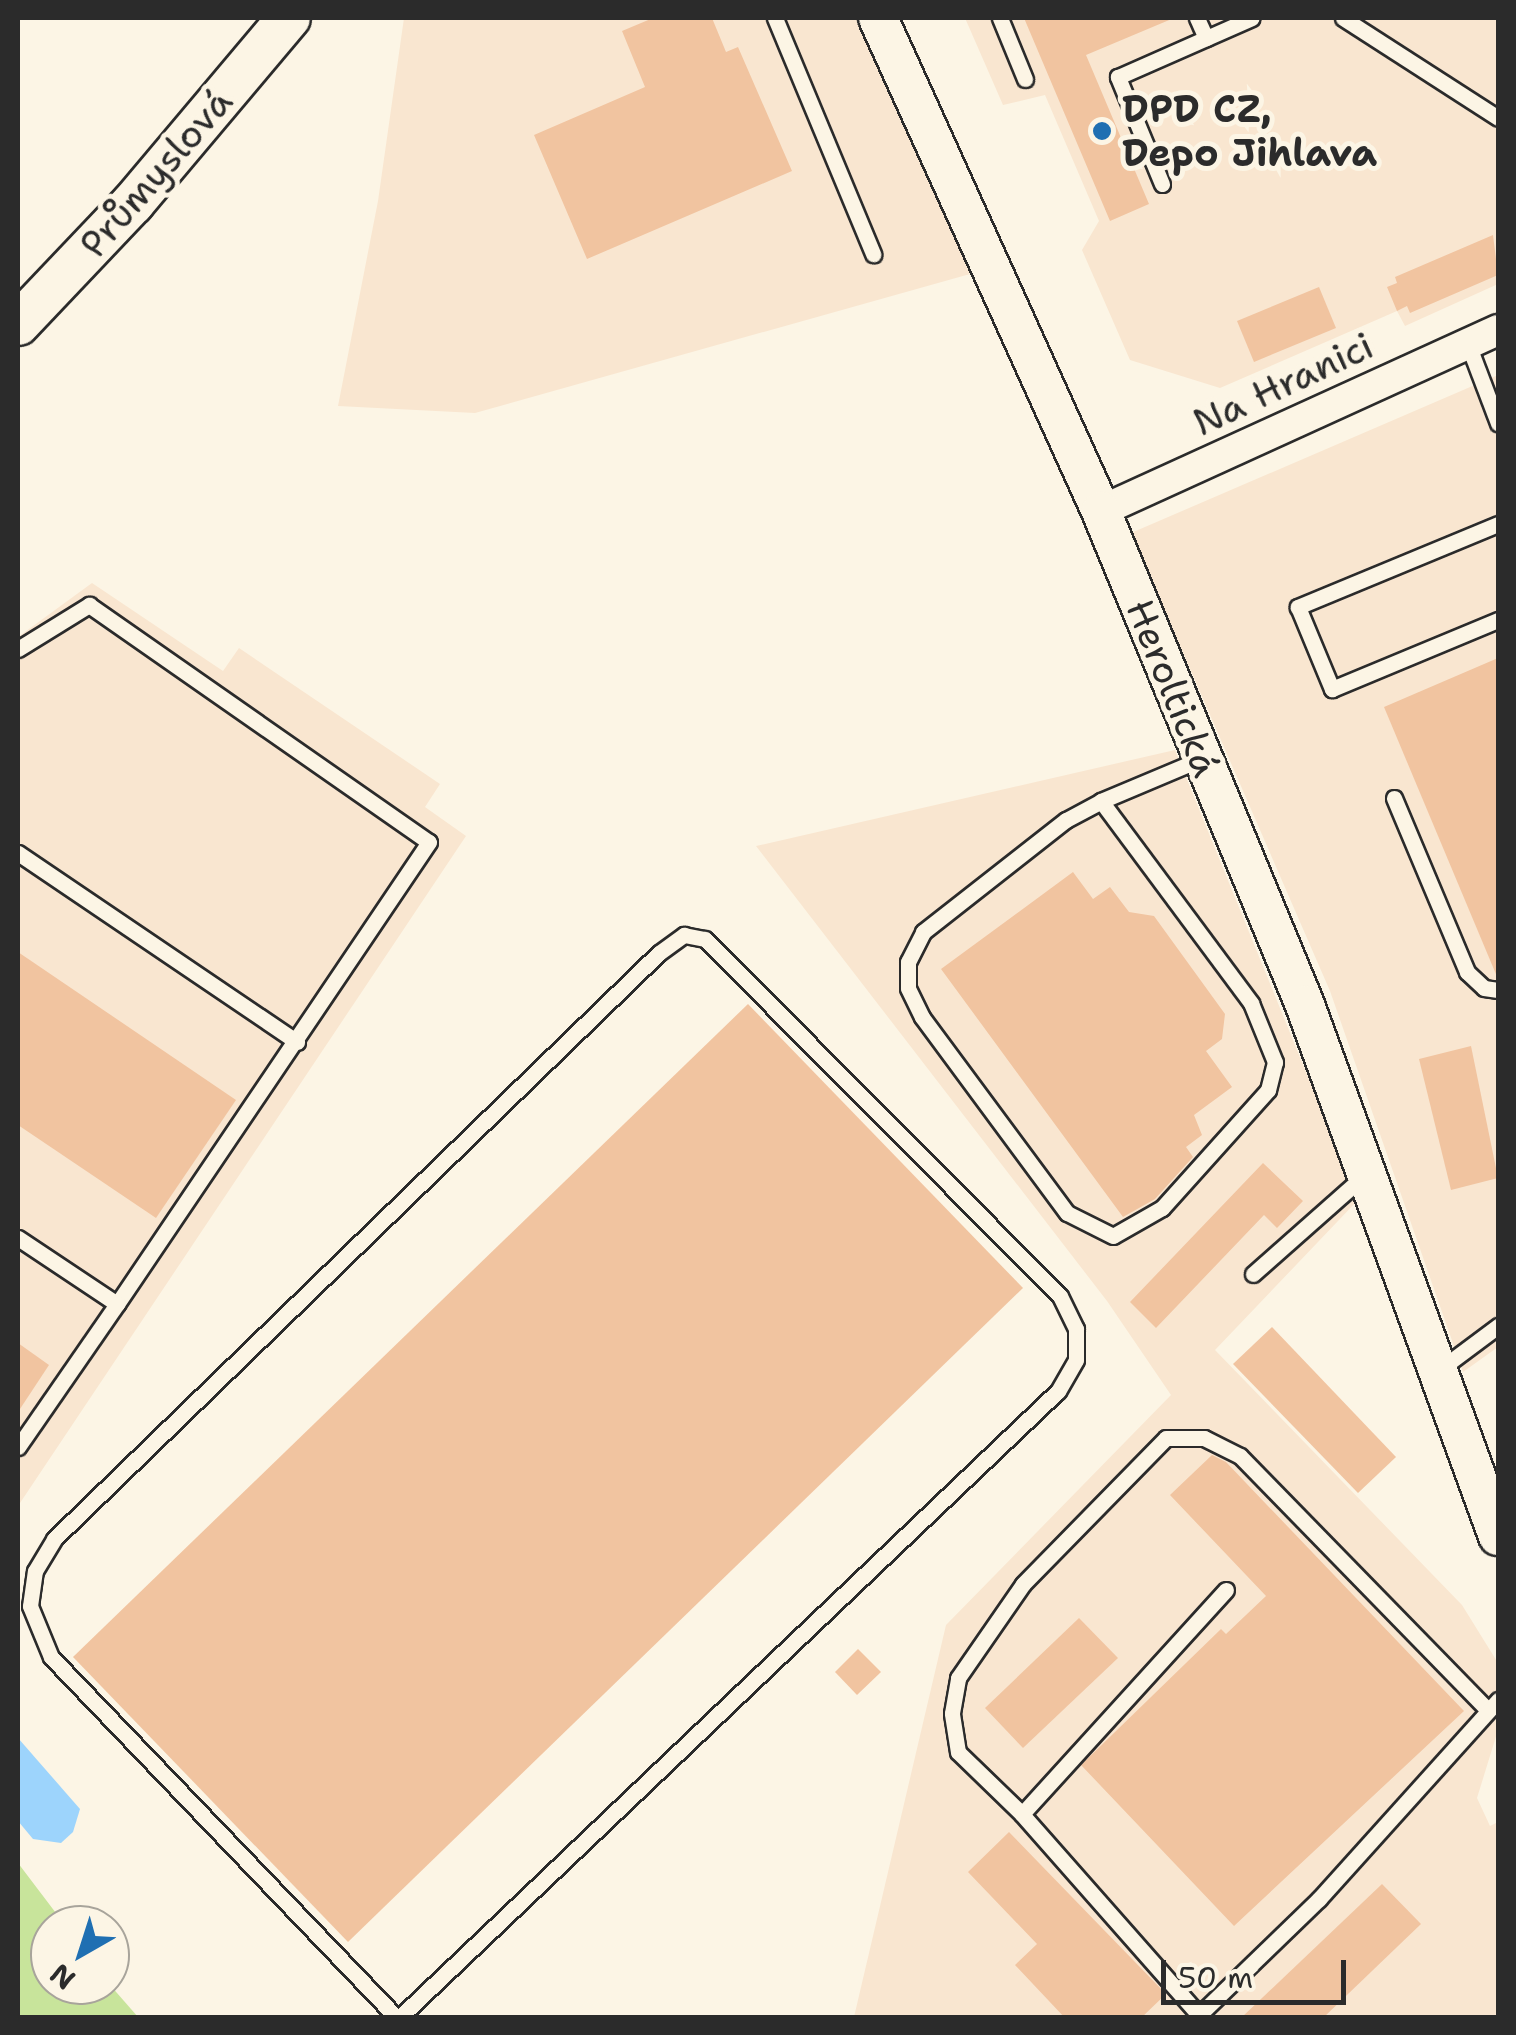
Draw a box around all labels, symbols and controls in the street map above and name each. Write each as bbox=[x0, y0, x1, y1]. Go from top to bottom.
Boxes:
street label: Průmyslová bbox=[70, 79, 242, 267]
place label: DPD CZ, Depo Jihlava bbox=[1122, 86, 1377, 175]
marker: DPD CZ, Depo Jihlava bbox=[1091, 120, 1113, 142]
street label: Na Hranici bbox=[1186, 322, 1380, 446]
street label: Heroltická bbox=[1117, 593, 1229, 783]
north arrow bbox=[30, 1905, 130, 2005]
scale bar bbox=[1166, 1940, 1351, 2002]
text: N bbox=[42, 1955, 83, 1999]
text: 50 m bbox=[1178, 1957, 1253, 1998]

